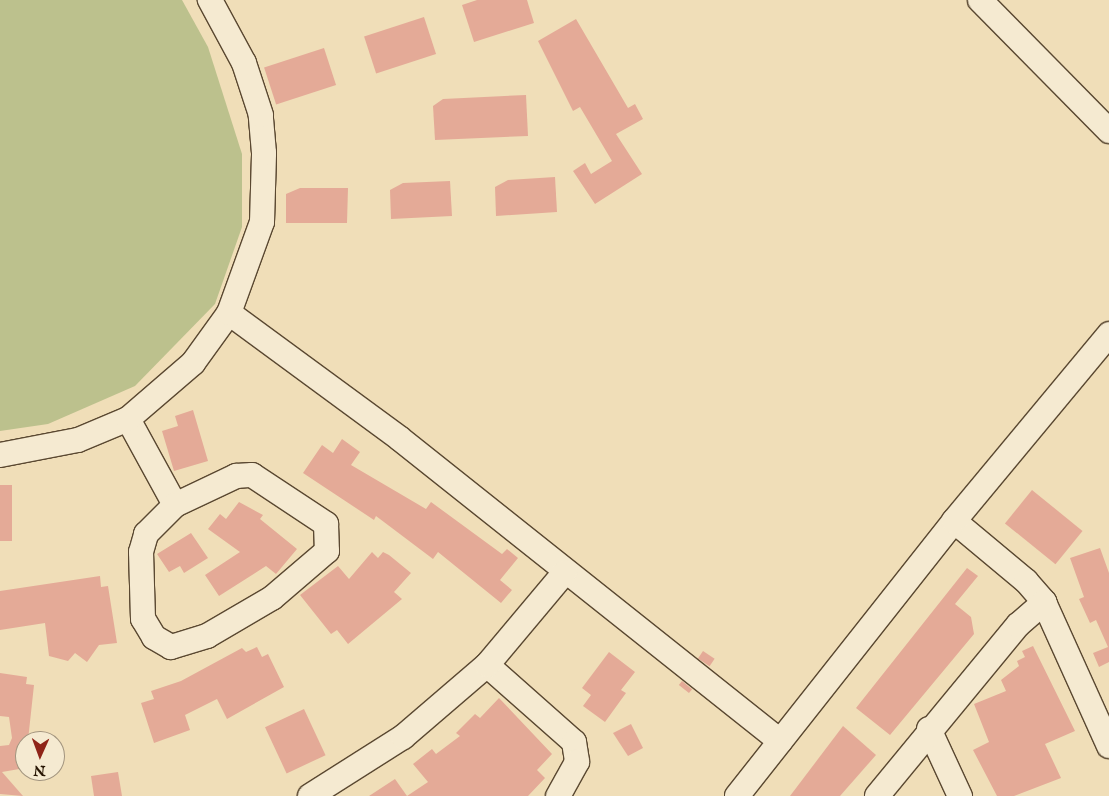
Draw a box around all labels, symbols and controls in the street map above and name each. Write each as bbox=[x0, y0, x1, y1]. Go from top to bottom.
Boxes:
north arrow bbox=[15, 731, 65, 781]
text: N bbox=[33, 761, 46, 779]

